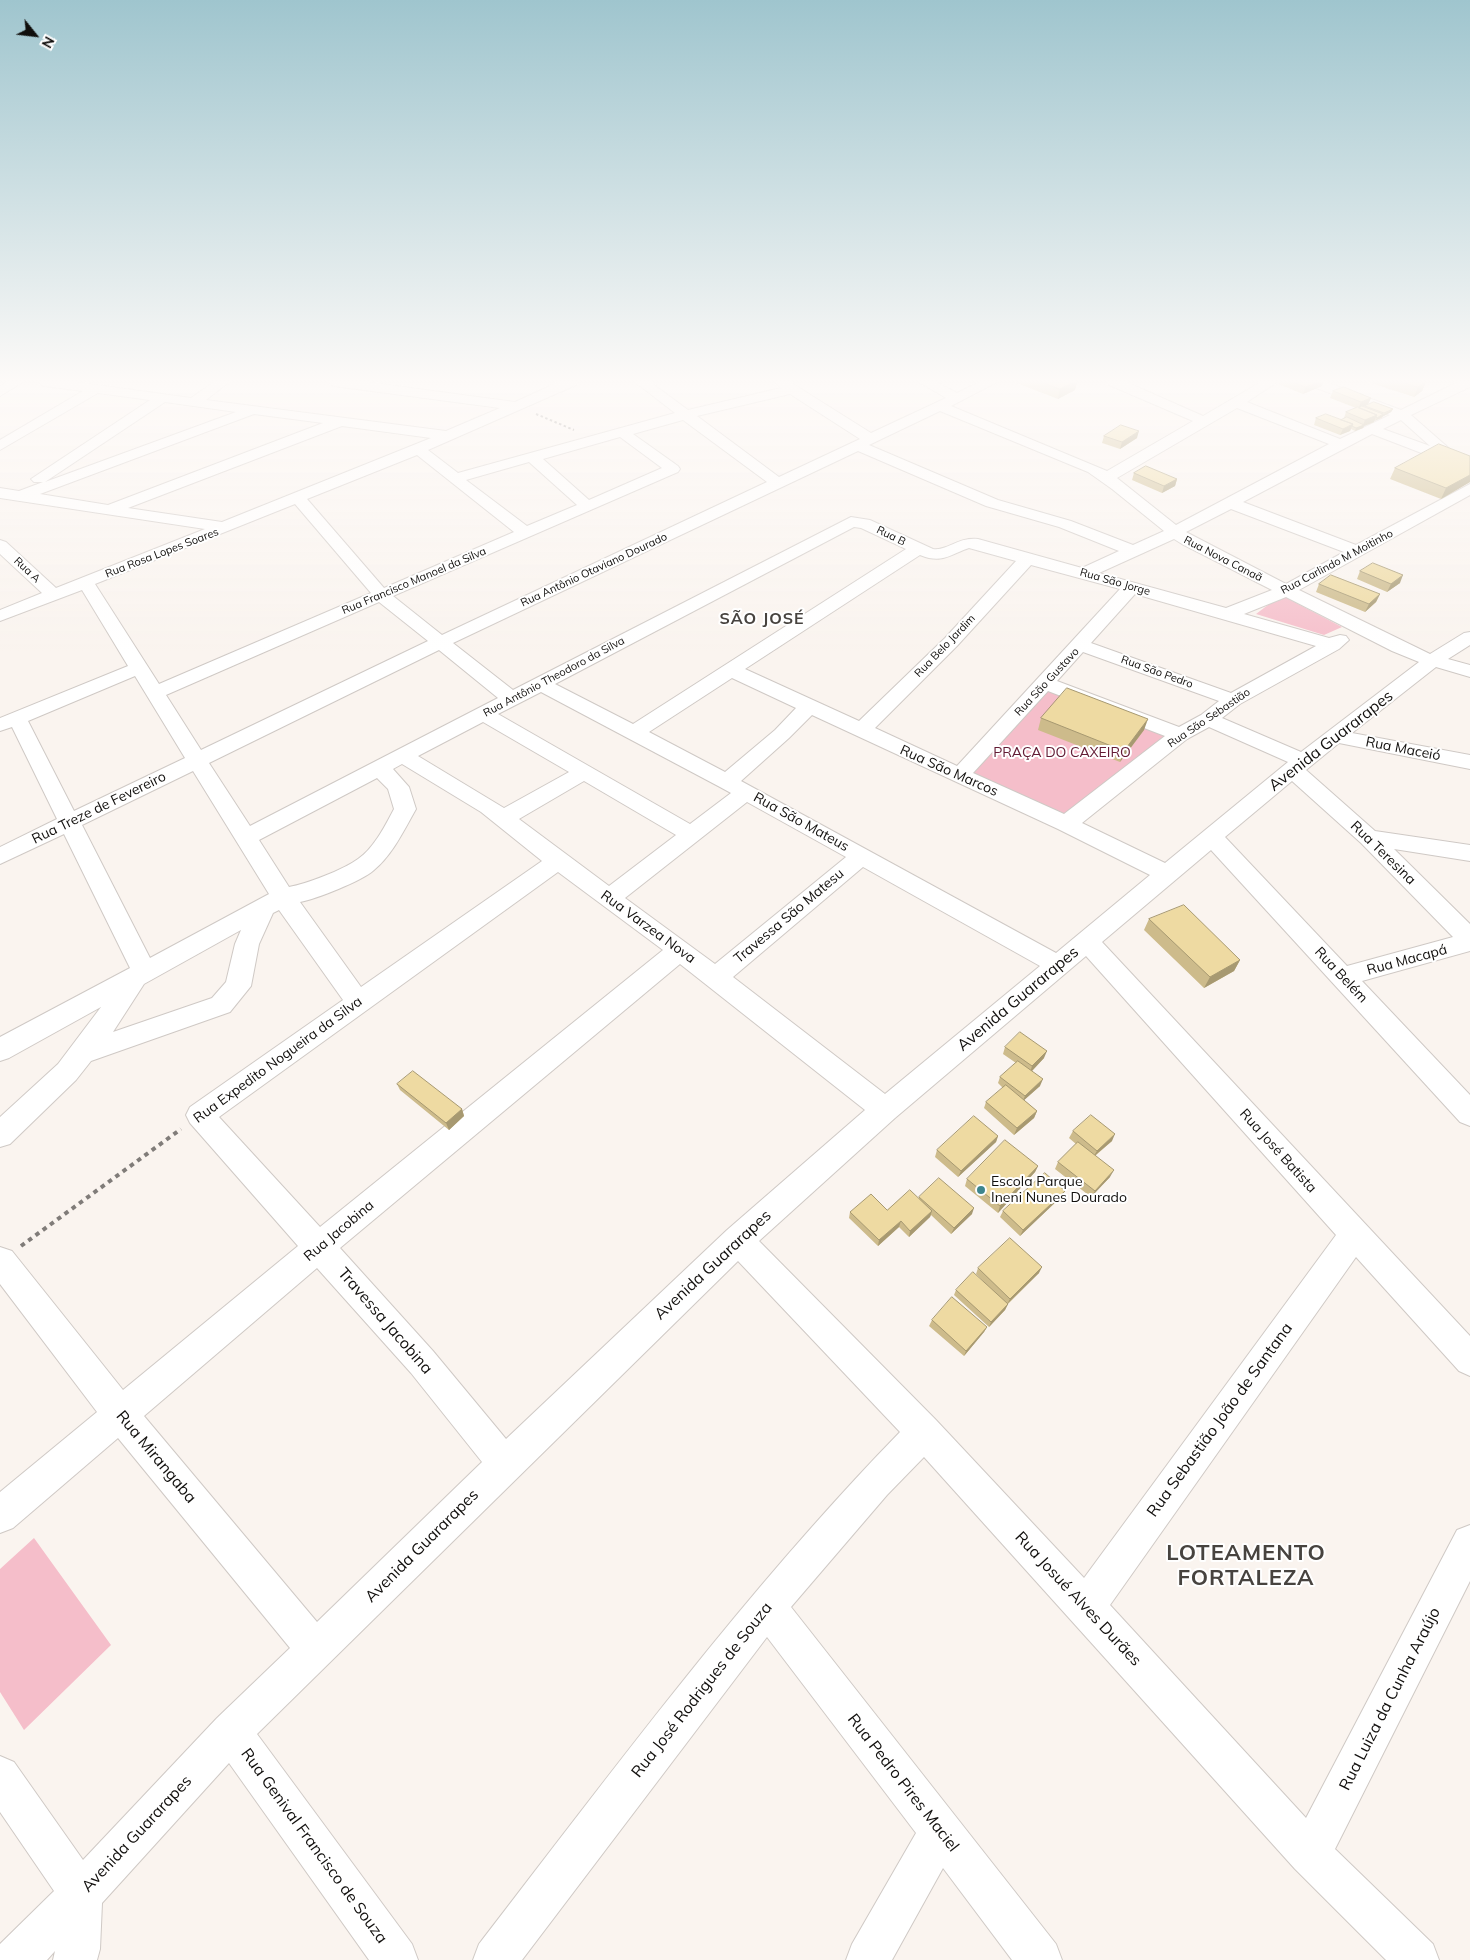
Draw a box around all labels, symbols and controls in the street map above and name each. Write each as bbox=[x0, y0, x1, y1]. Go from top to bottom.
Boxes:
north arrow bbox=[10, 10, 60, 60]
text: N bbox=[38, 33, 59, 51]
street label: Rua B bbox=[874, 523, 908, 549]
street label: Rua Rosa Lopes Soares bbox=[103, 525, 221, 581]
street label: Rua Carlindo M Moitinho bbox=[1279, 527, 1395, 597]
street label: Rua Antônio Otaviano Dourado bbox=[519, 530, 669, 610]
street label: Rua Nova Canaã bbox=[1181, 533, 1265, 585]
street label: Rua Francisco Manoel da Silva bbox=[340, 545, 488, 617]
street label: Rua A bbox=[11, 554, 43, 586]
street label: Rua São Jorge bbox=[1078, 566, 1152, 598]
district label: SÃO JOSÉ bbox=[718, 609, 806, 629]
street label: Rua Belo Jardim bbox=[912, 612, 978, 680]
street label: Rua Antônio Theodoro da Silva bbox=[481, 634, 627, 720]
street label: Rua São Gustavo bbox=[1012, 645, 1082, 719]
street label: Rua São Pedro bbox=[1119, 653, 1195, 691]
street label: Rua São Sebastião bbox=[1165, 685, 1253, 751]
street label: Avenida Guararapes bbox=[1265, 687, 1397, 795]
street label: Rua Maceió bbox=[1364, 734, 1442, 764]
street label: Rua São Marcos bbox=[897, 742, 1001, 800]
park label: PRAÇA DO CAXEIRO bbox=[993, 745, 1131, 761]
street label: Rua Treze de Fevereiro bbox=[29, 768, 169, 848]
street label: Rua São Mateus bbox=[750, 789, 852, 855]
street label: Rua Teresina bbox=[1347, 818, 1419, 888]
street label: Travessa São Matesu bbox=[731, 865, 847, 967]
street label: Rua Varzea Nova bbox=[597, 887, 699, 967]
street label: Rua Macapá bbox=[1365, 941, 1449, 979]
street label: Avenida Guararapes bbox=[953, 943, 1083, 1055]
street label: Rua Belém bbox=[1311, 944, 1371, 1006]
street label: Rua Expedito Nogueira da Silva bbox=[190, 993, 366, 1127]
street label: Rua José Batista bbox=[1236, 1106, 1320, 1196]
place label: Escola Parque Ineni Nunes Dourado bbox=[991, 1174, 1127, 1206]
marker: Escola Parque Ineni Nunes Dourado bbox=[975, 1184, 987, 1196]
street label: Rua Jacobina bbox=[301, 1197, 377, 1265]
street label: Avenida Guararapes bbox=[651, 1206, 775, 1324]
street label: Travessa Jacobina bbox=[334, 1264, 436, 1378]
street label: Rua Sebastião João de Santana bbox=[1143, 1319, 1297, 1521]
street label: Rua Mirangaba bbox=[112, 1407, 200, 1507]
street label: Avenida Guararapes bbox=[361, 1485, 483, 1607]
street label: Rua Josué Alves Durães bbox=[1011, 1528, 1145, 1670]
district label: LOTEAMENTO FORTALEZA bbox=[1165, 1540, 1327, 1592]
street label: Rua José Rodrigues de Souza bbox=[628, 1599, 776, 1781]
street label: Rua Luiza da Cunha Araújo bbox=[1335, 1604, 1445, 1794]
street label: Rua Pedro Pires Maciel bbox=[843, 1710, 963, 1856]
street label: Rua Genival Francisco de Souza bbox=[237, 1745, 391, 1947]
street label: Avenida Guararapes bbox=[78, 1772, 196, 1896]

